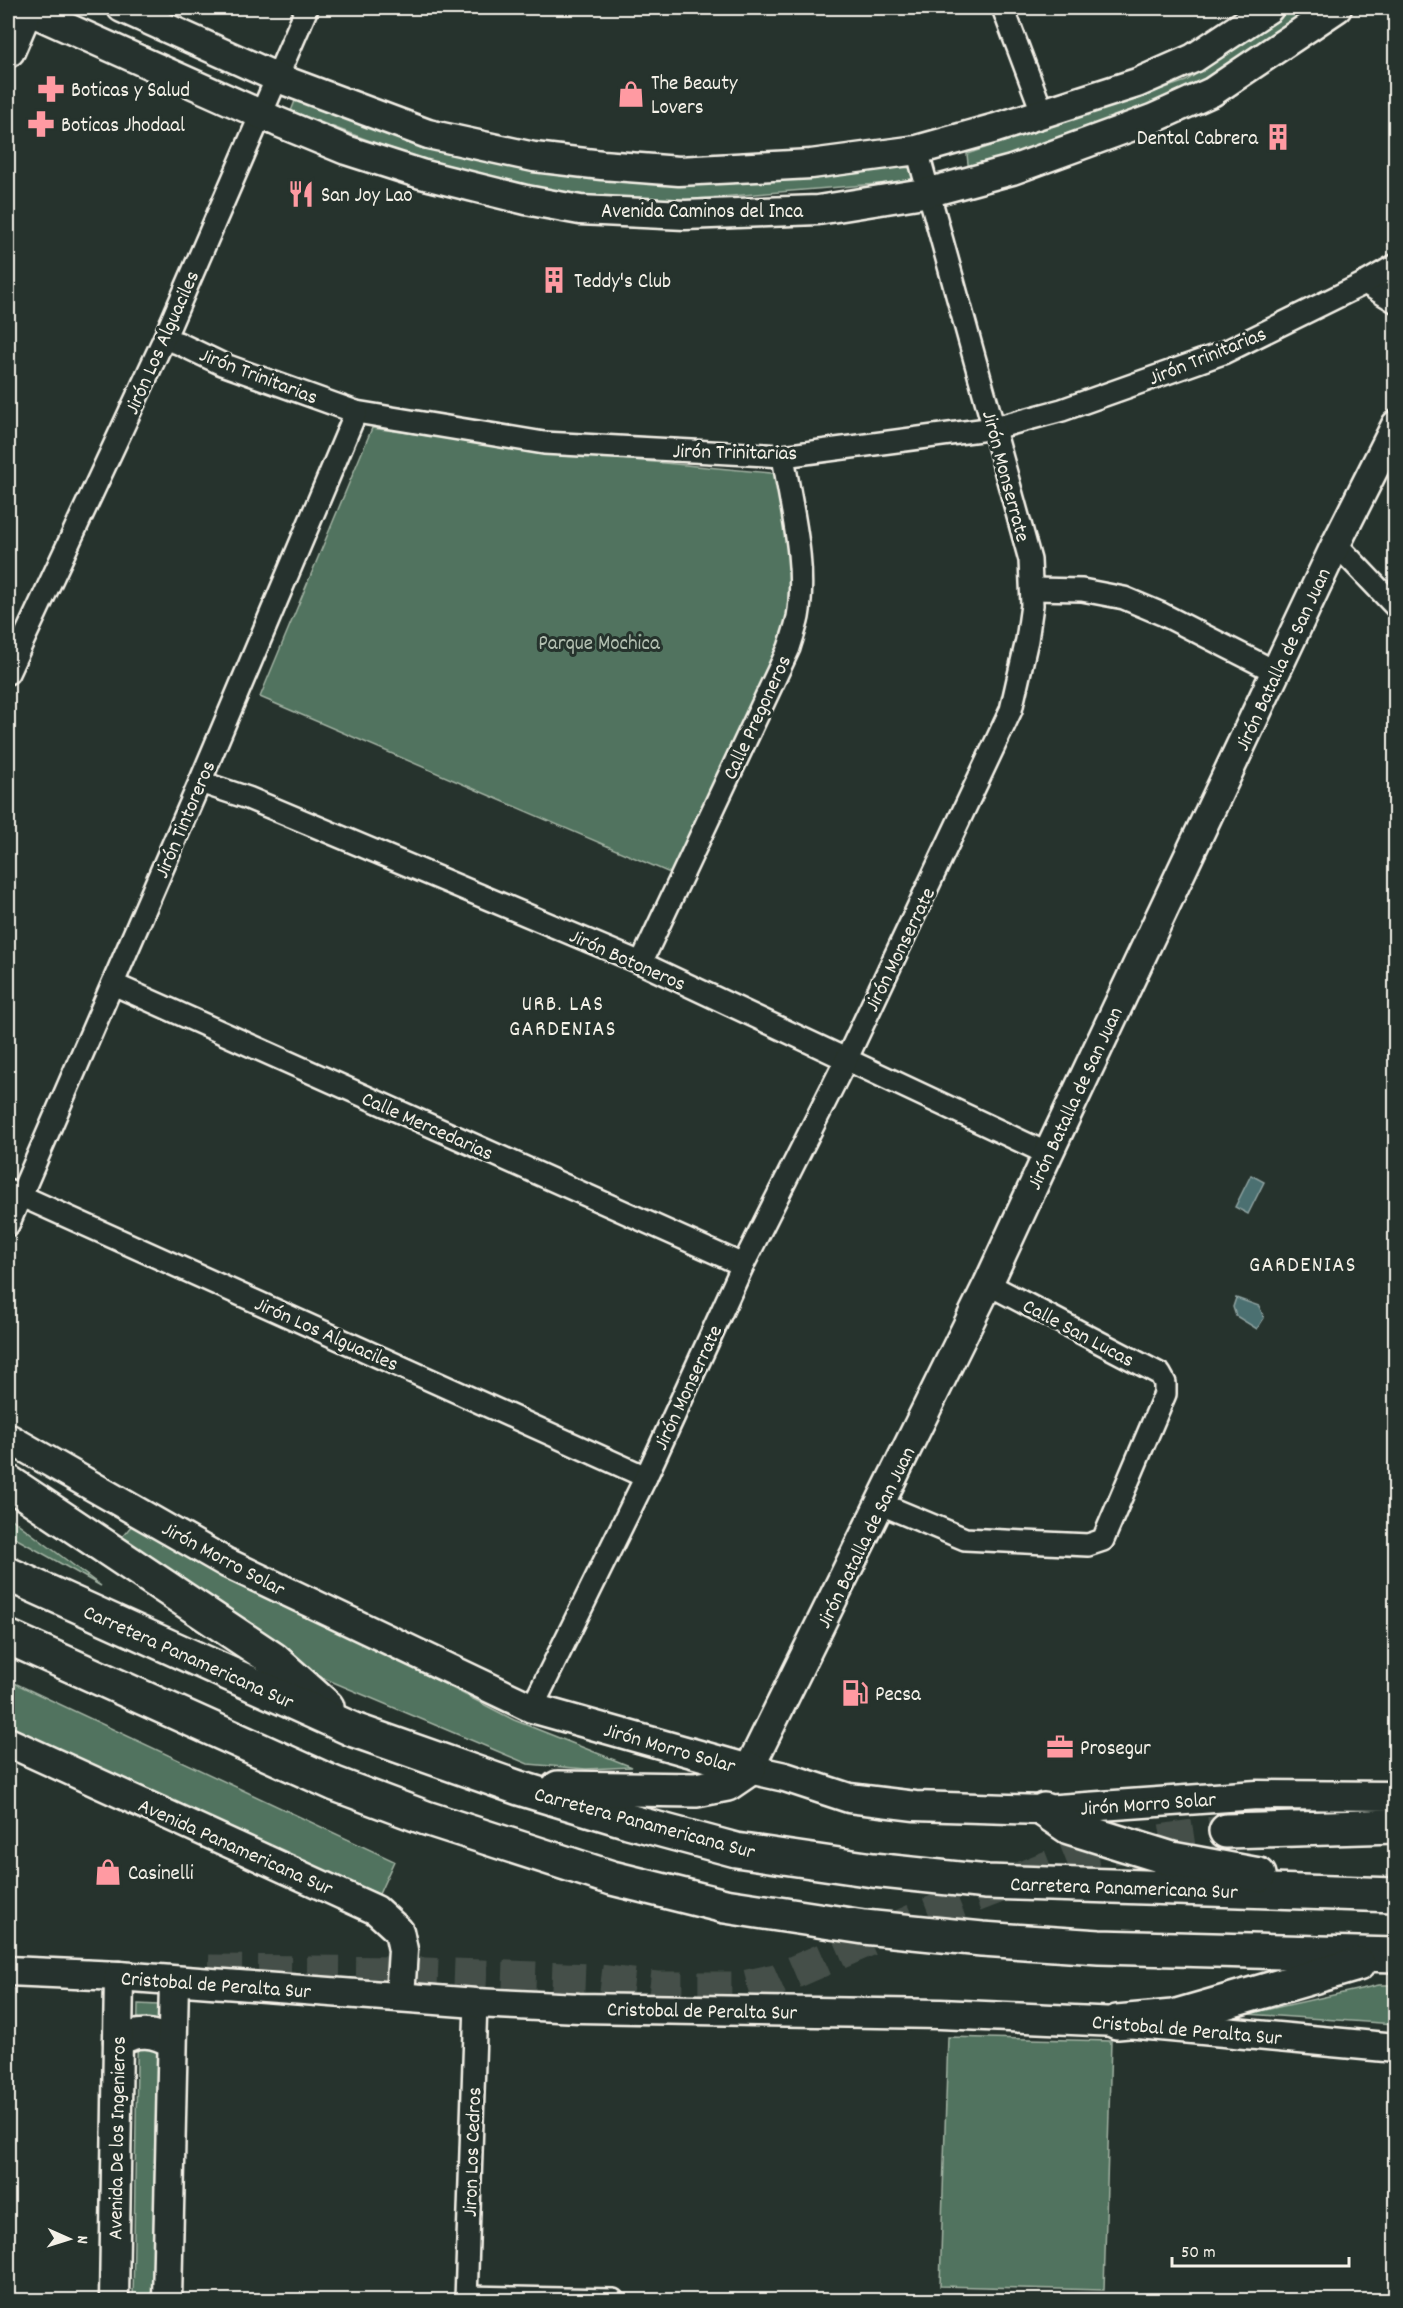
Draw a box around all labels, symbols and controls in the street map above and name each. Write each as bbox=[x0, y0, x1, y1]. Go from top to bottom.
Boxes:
place label: The Beauty Lovers bbox=[651, 70, 738, 124]
pharmacy icon: Boticas y Salud bbox=[36, 74, 66, 104]
place label: Boticas y Salud bbox=[71, 77, 190, 107]
shop icon: The Beauty Lovers bbox=[616, 79, 646, 109]
pharmacy icon: Boticas Jhodaal bbox=[26, 109, 56, 139]
place label: Boticas Jhodaal bbox=[61, 112, 185, 142]
building icon: Dental Cabrera bbox=[1263, 122, 1293, 152]
place label: Dental Cabrera bbox=[1137, 125, 1259, 155]
restaurant icon: San Joy Lao bbox=[286, 179, 316, 209]
place label: San Joy Lao bbox=[321, 182, 413, 212]
street label: Avenida Caminos del Inca bbox=[601, 198, 804, 228]
building icon: Teddy's Club bbox=[539, 265, 569, 295]
street label: Jirón Los Alguaciles bbox=[119, 266, 209, 420]
place label: Teddy's Club bbox=[574, 268, 671, 298]
street label: Jirón Trinitarias bbox=[1145, 321, 1272, 395]
street label: Jirón Trinitarias bbox=[194, 341, 321, 414]
street label: Jirón Monserrate bbox=[972, 408, 1036, 546]
street label: Jirón Trinitarias bbox=[672, 438, 798, 470]
street label: Jirón Batalla de San Juan bbox=[1229, 564, 1340, 757]
park label: Parque Mochica bbox=[538, 630, 661, 660]
street label: Calle Pregoneros bbox=[717, 651, 801, 785]
street label: Jirón Tintoreros bbox=[148, 757, 225, 884]
street label: Jirón Monserrate bbox=[859, 883, 945, 1018]
street label: Jirón Botoneros bbox=[564, 923, 690, 1001]
district label: URB. LAS GARDENIAS bbox=[509, 990, 617, 1046]
street label: Jirón Batalla de San Juan bbox=[1021, 1003, 1132, 1196]
street label: Calle Mercedarias bbox=[356, 1085, 497, 1170]
district label: GARDENIAS bbox=[1249, 1251, 1357, 1282]
street label: Jirón Los Alguaciles bbox=[249, 1291, 403, 1381]
street label: Calle San Lucas bbox=[1016, 1293, 1139, 1377]
street label: Jirón Monserrate bbox=[648, 1321, 732, 1456]
street label: Jirón Batalla de San Juan bbox=[811, 1442, 925, 1634]
street label: Jirón Morro Solar bbox=[156, 1516, 290, 1606]
street label: Carretera Panamericana Sur bbox=[78, 1599, 298, 1719]
fuel station icon: Pecsa bbox=[840, 1678, 870, 1708]
place label: Pecsa bbox=[875, 1681, 922, 1711]
street label: Jirón Morro Solar bbox=[600, 1717, 739, 1783]
office icon: Prosegur bbox=[1045, 1732, 1075, 1762]
place label: Prosegur bbox=[1080, 1735, 1151, 1765]
street label: Carretera Panamericana Sur bbox=[530, 1781, 758, 1869]
street label: Jirón Morro Solar bbox=[1079, 1786, 1217, 1826]
street label: Avenida Panamericana Sur bbox=[133, 1792, 337, 1905]
shop icon: Casinelli bbox=[93, 1857, 123, 1887]
place label: Casinelli bbox=[128, 1860, 194, 1890]
street label: Carretera Panamericana Sur bbox=[1010, 1871, 1238, 1909]
street label: Cristobal de Peralta Sur bbox=[120, 1965, 312, 2009]
street label: Cristobal de Peralta Sur bbox=[606, 1996, 798, 2030]
street label: Cristobal de Peralta Sur bbox=[1091, 2009, 1283, 2055]
street label: Avenida De los Ingenieros bbox=[102, 2036, 136, 2240]
street label: Jiron Los Cedros bbox=[457, 2087, 491, 2218]
north arrow bbox=[39, 2209, 99, 2269]
scale bar bbox=[1172, 2230, 1349, 2268]
text: N bbox=[70, 2235, 93, 2244]
text: 50 m bbox=[1181, 2241, 1216, 2266]

